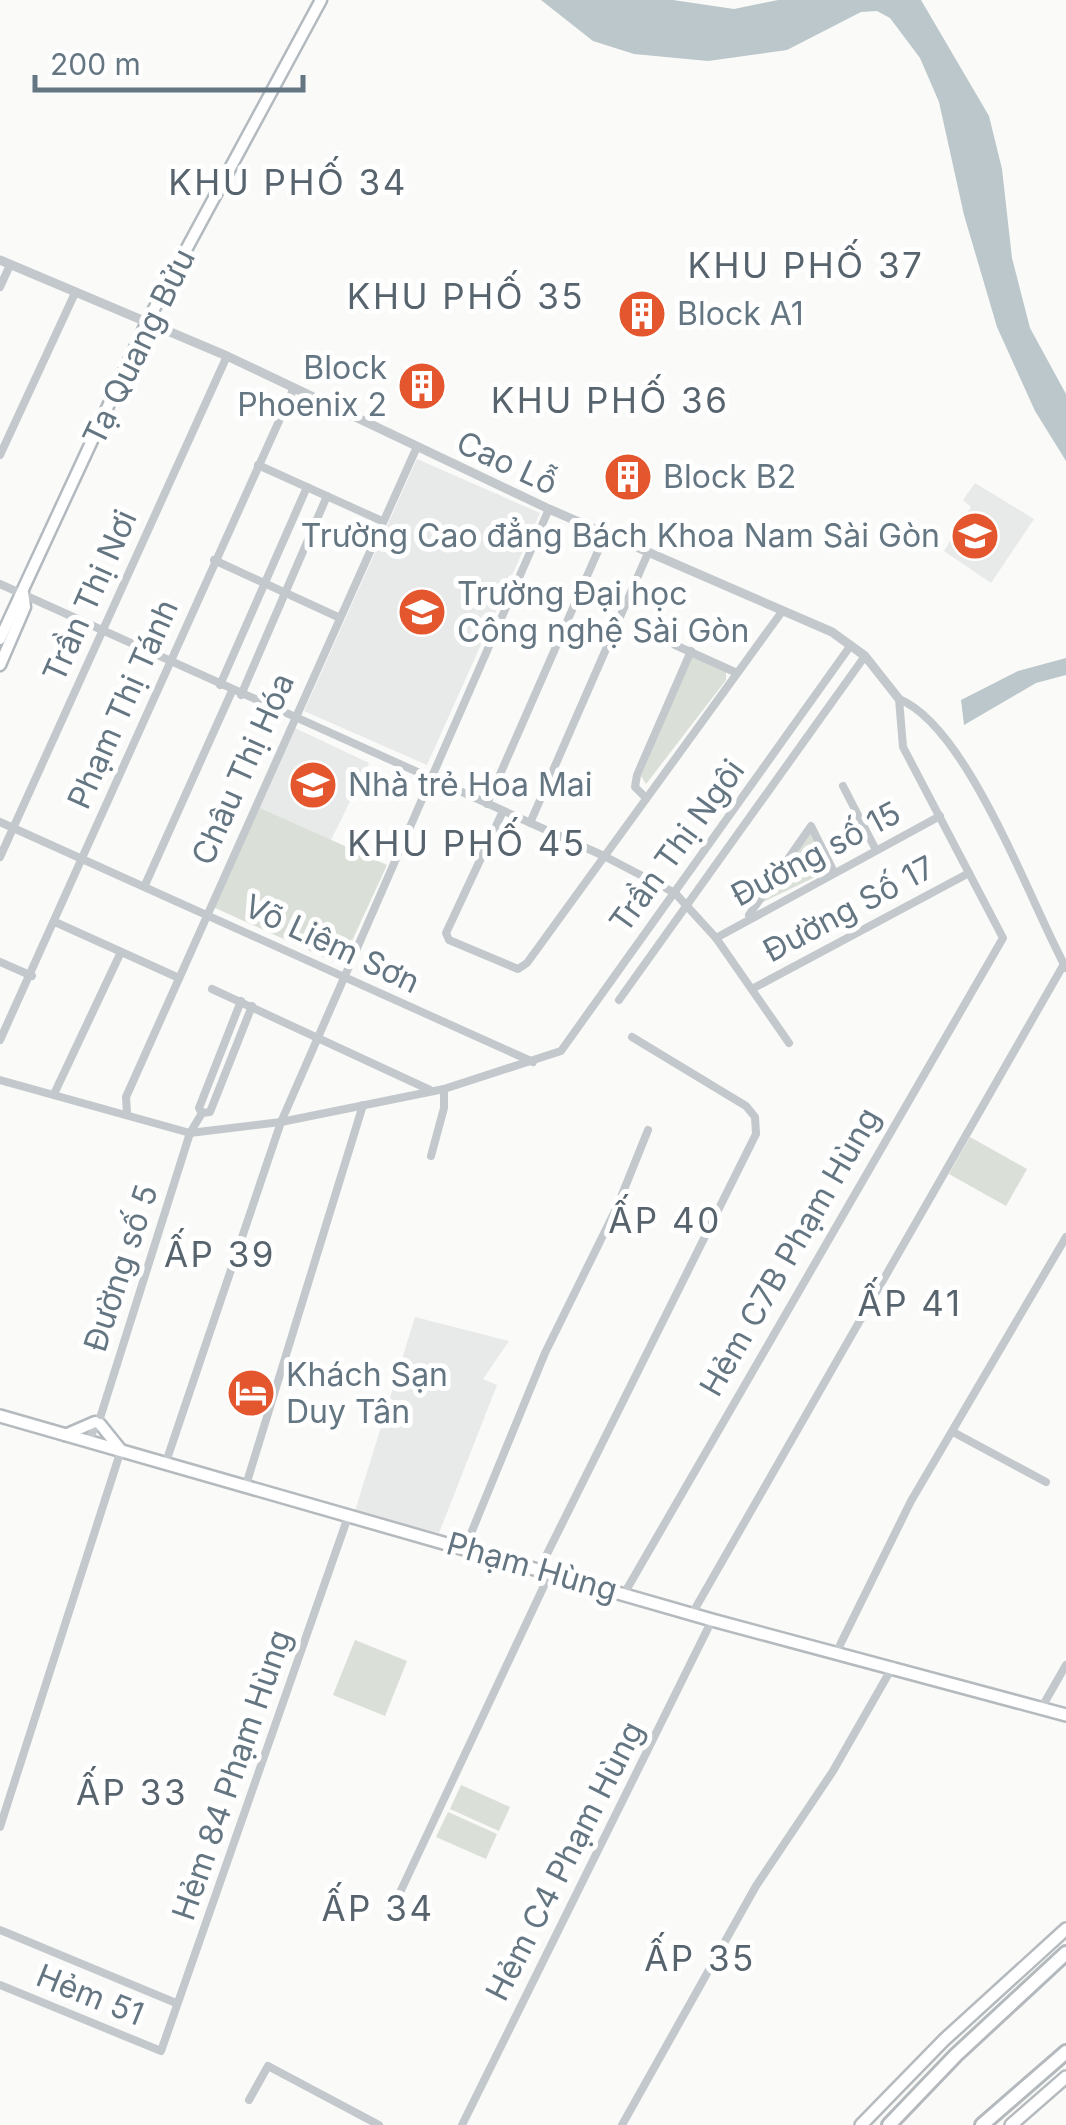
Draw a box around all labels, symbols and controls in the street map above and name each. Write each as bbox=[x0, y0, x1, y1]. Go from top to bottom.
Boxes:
scale bar bbox=[35, 30, 302, 92]
text: 200 m bbox=[50, 46, 141, 82]
district label: KHU PHỐ 34 bbox=[168, 156, 408, 203]
district label: KHU PHỐ 37 bbox=[688, 239, 924, 286]
street label: Tạ Quang Bửu bbox=[74, 242, 203, 451]
district label: KHU PHỐ 35 bbox=[347, 270, 585, 317]
building icon: Block A1 bbox=[616, 288, 668, 340]
place label: Block A1 bbox=[677, 294, 804, 333]
place label: Block Phoenix 2 bbox=[237, 348, 387, 424]
building icon: Block Phoenix 2 bbox=[396, 360, 448, 412]
district label: KHU PHỐ 36 bbox=[491, 374, 729, 421]
street label: Cao Lỗ bbox=[451, 422, 564, 503]
building icon: Block B2 bbox=[602, 451, 654, 503]
place label: Block B2 bbox=[663, 457, 796, 496]
street label: Trần Thị Nơi bbox=[34, 504, 145, 688]
school or university icon: Trường Cao đẳng Bách Khoa Nam Sài Gòn bbox=[949, 510, 1001, 562]
place label: Trường Cao đẳng Bách Khoa Nam Sài Gòn bbox=[301, 516, 940, 555]
place label: Trường Đại học Công nghệ Sài Gòn bbox=[457, 574, 749, 650]
school or university icon: Trường Đại học Công nghệ Sài Gòn bbox=[396, 586, 448, 638]
street label: Phạm Thị Tánh bbox=[59, 593, 186, 814]
street label: Châu Thị Hóa bbox=[183, 667, 302, 871]
street label: Trần Thị Ngôi bbox=[601, 752, 752, 940]
school or university icon: Nhà trẻ Hoa Mai bbox=[287, 759, 339, 811]
place label: Nhà trẻ Hoa Mai bbox=[348, 765, 593, 804]
street label: Đường số 15 bbox=[724, 793, 907, 914]
district label: KHU PHỐ 45 bbox=[347, 817, 587, 864]
street label: Đường Số 17 bbox=[756, 847, 941, 970]
street label: Võ Liêm Sơn bbox=[238, 886, 426, 1001]
street label: Hẻm C7B Phạm Hùng bbox=[691, 1101, 888, 1403]
street label: Đường số 5 bbox=[75, 1180, 166, 1356]
district label: ẤP 40 bbox=[608, 1194, 722, 1241]
district label: ẤP 39 bbox=[164, 1228, 276, 1275]
district label: ẤP 41 bbox=[857, 1277, 963, 1324]
place label: Khách Sạn Duy Tân bbox=[286, 1355, 448, 1431]
hotel icon: Khách Sạn Duy Tân bbox=[225, 1367, 277, 1419]
street label: Phạm Hùng bbox=[442, 1524, 622, 1609]
street label: Hẻm 84 Phạm Hùng bbox=[164, 1625, 300, 1925]
street label: Hẻm C4 Phạm Hùng bbox=[477, 1715, 652, 2007]
district label: ẤP 33 bbox=[76, 1766, 188, 1813]
district label: ẤP 34 bbox=[321, 1882, 435, 1929]
district label: ẤP 35 bbox=[644, 1932, 756, 1979]
street label: Hẻm 51 bbox=[31, 1955, 149, 2034]

